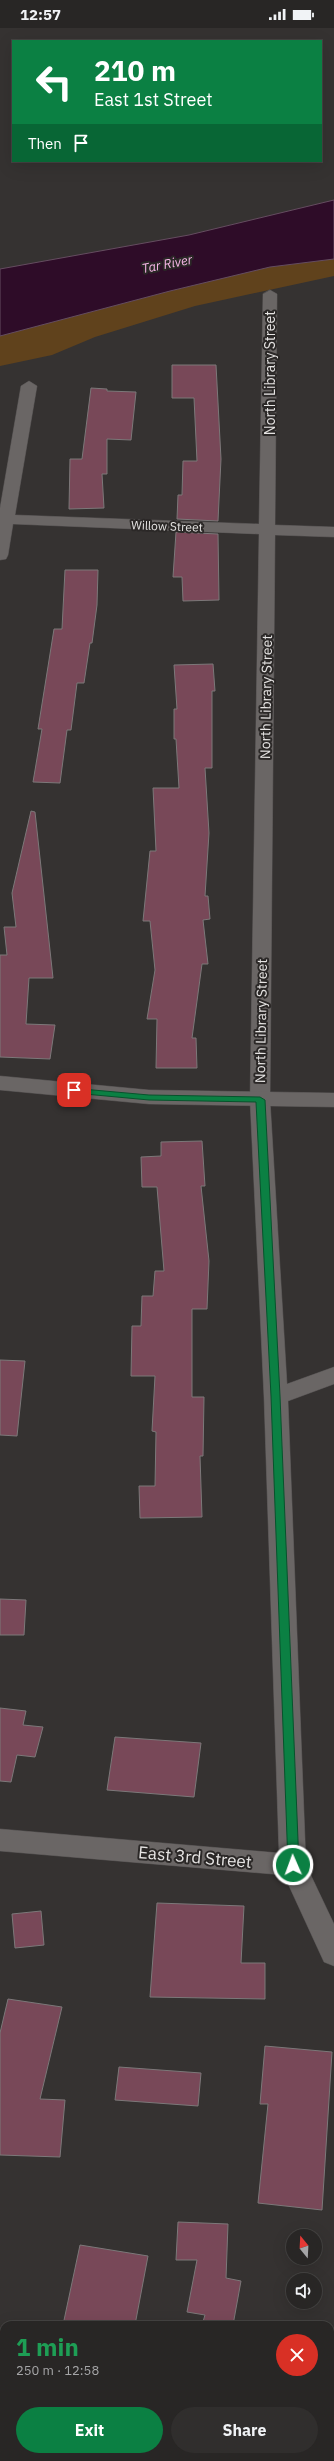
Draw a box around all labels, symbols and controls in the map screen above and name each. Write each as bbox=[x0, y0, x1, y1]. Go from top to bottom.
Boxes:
text: 12:57 bbox=[20, 5, 61, 24]
text: 210 m bbox=[94, 52, 176, 89]
icon: left bbox=[28, 56, 80, 108]
text: East 1st Street bbox=[94, 88, 213, 111]
icon: arrive bbox=[70, 132, 92, 154]
text: Then bbox=[28, 134, 62, 153]
water label: Tar River bbox=[140, 251, 195, 277]
street label: North Library Street bbox=[261, 311, 279, 435]
street label: Willow Street bbox=[131, 517, 203, 535]
street label: North Library Street bbox=[256, 635, 276, 759]
street label: North Library Street bbox=[251, 959, 271, 1083]
pin bbox=[57, 1073, 91, 1107]
icon: arrive bbox=[63, 1079, 85, 1101]
street label: East 3rd Street bbox=[137, 1841, 253, 1873]
position arrow bbox=[272, 1844, 314, 1886]
north arrow bbox=[286, 2229, 322, 2265]
map controls bbox=[286, 2229, 322, 2309]
button: sound bbox=[286, 2273, 322, 2309]
text: 1 min bbox=[16, 2331, 79, 2363]
button: close bbox=[276, 2334, 318, 2376]
text: 250 m · 12:58 bbox=[16, 2362, 99, 2379]
button: Exit bbox=[16, 2407, 163, 2453]
button: Share bbox=[171, 2407, 318, 2453]

